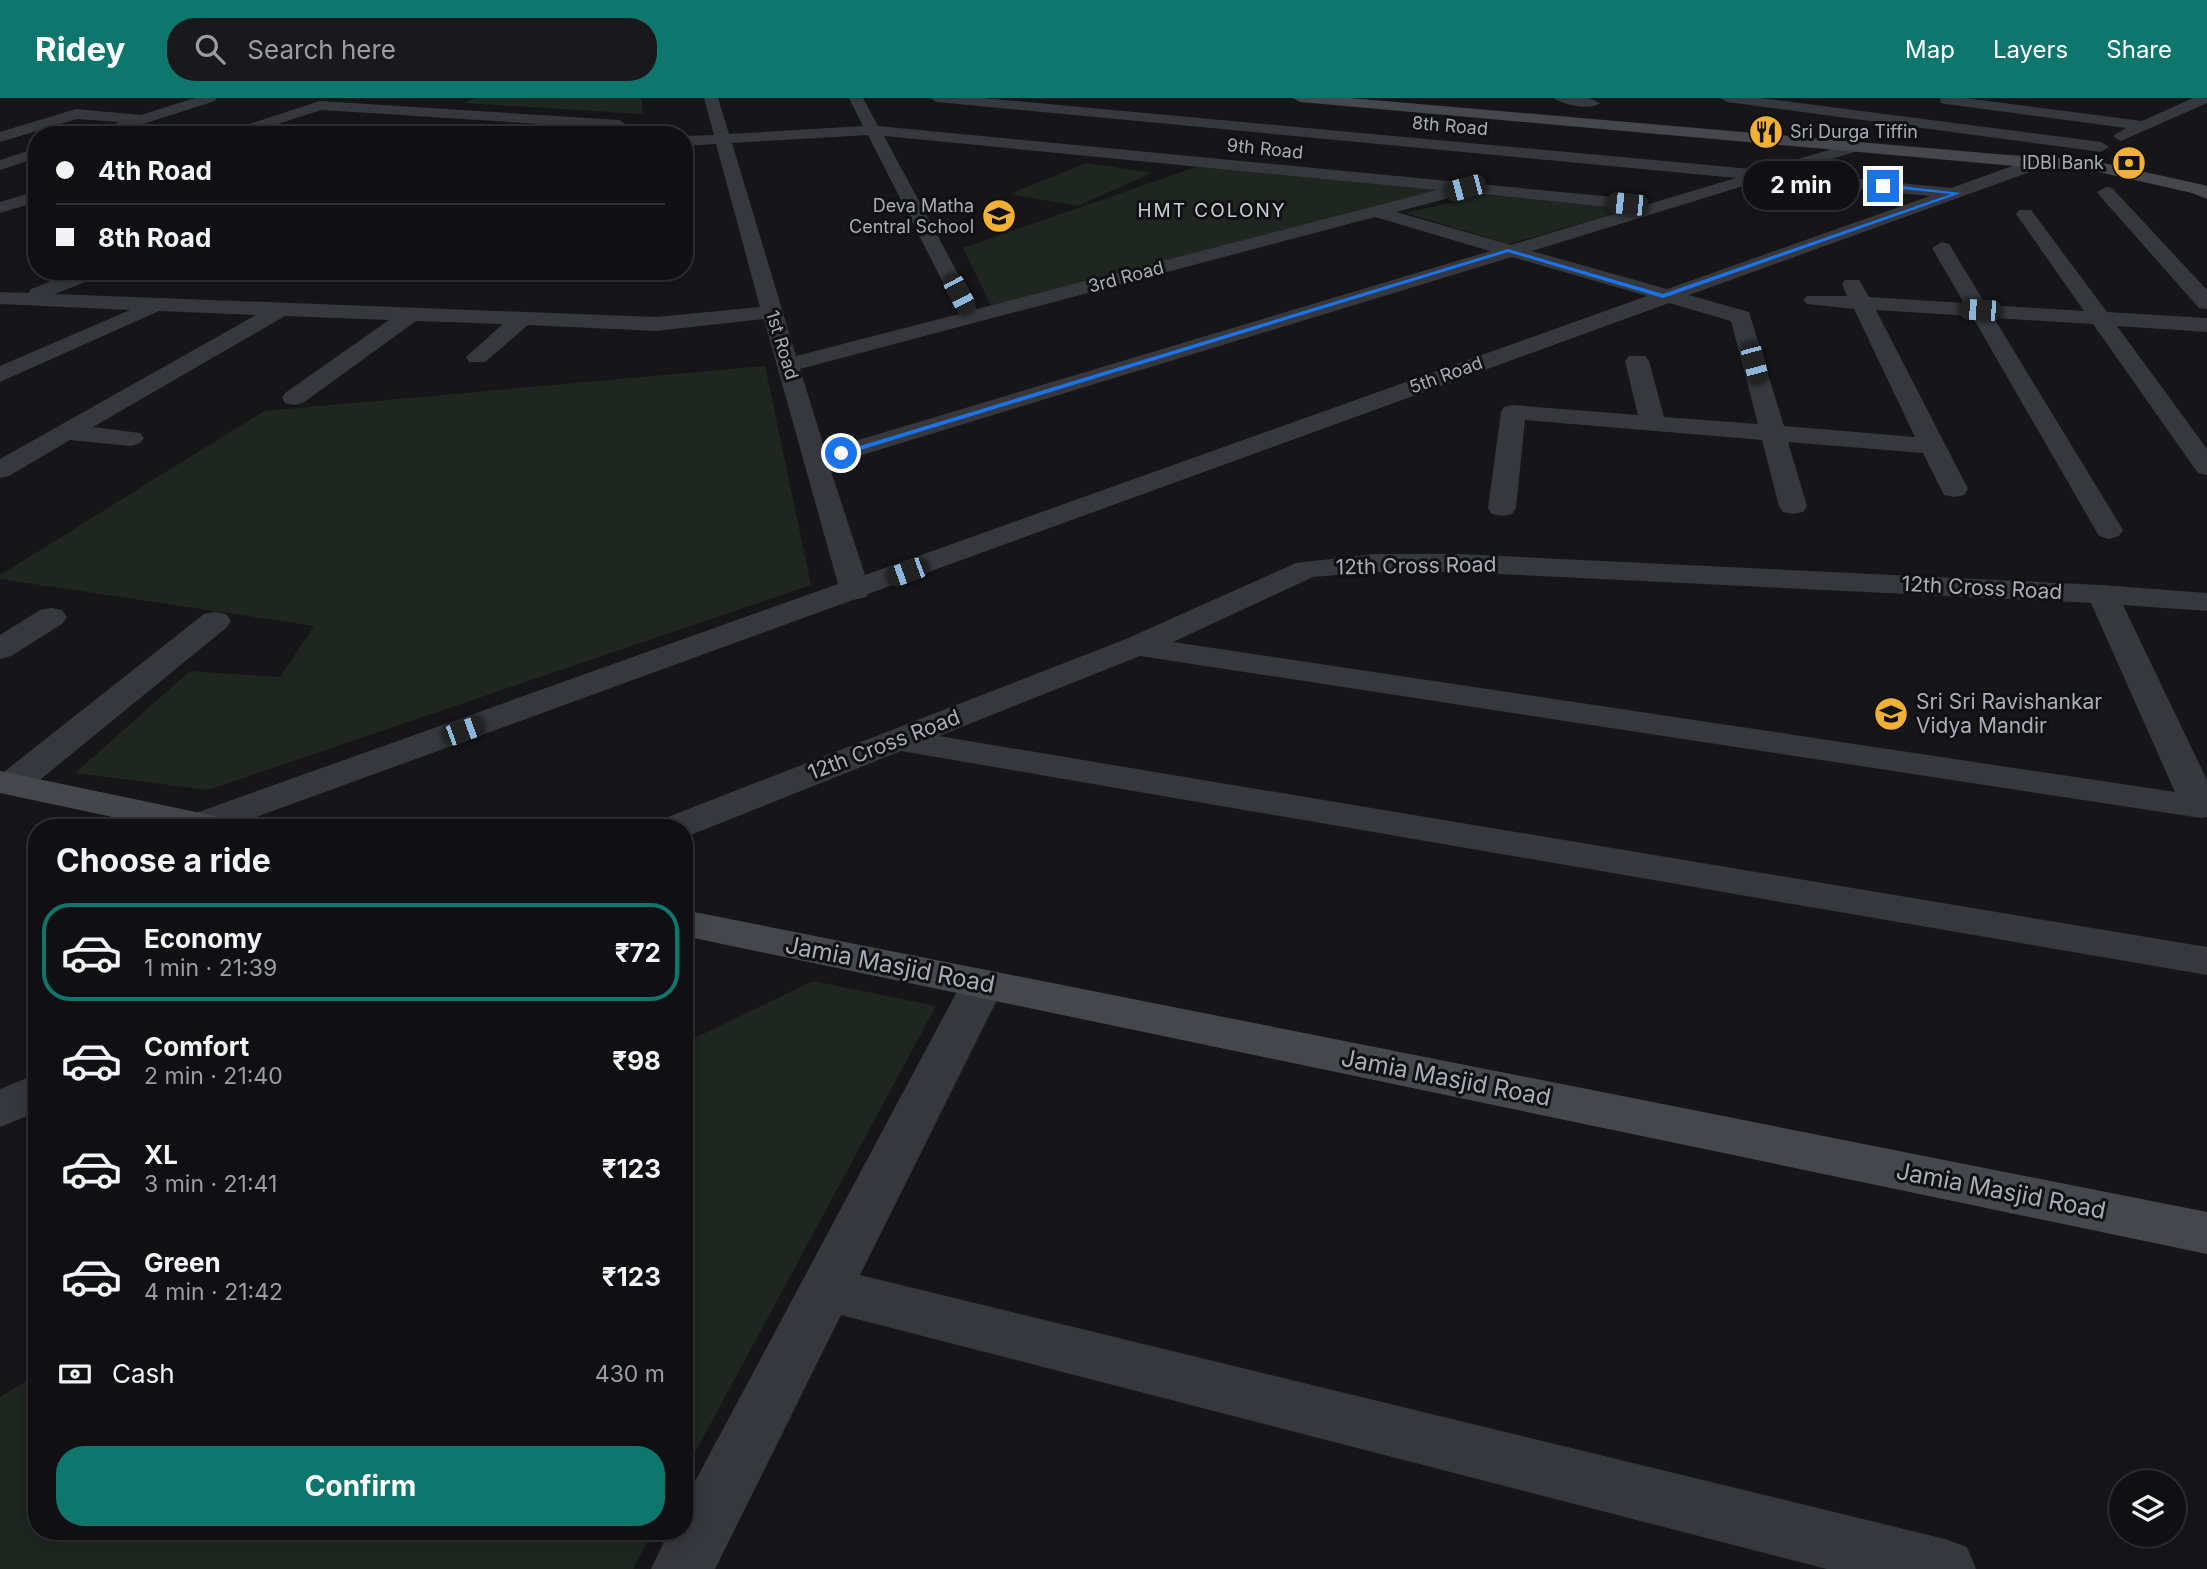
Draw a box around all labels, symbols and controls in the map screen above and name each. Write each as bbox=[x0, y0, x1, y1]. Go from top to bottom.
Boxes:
search box bbox=[167, 18, 657, 81]
text: Ridey bbox=[35, 29, 125, 69]
icon: search bbox=[191, 30, 229, 68]
text: Search here bbox=[247, 34, 396, 65]
text: Map bbox=[1905, 35, 1955, 64]
text: Layers bbox=[1993, 35, 2068, 64]
text: Share bbox=[2106, 35, 2172, 64]
street label: 8th Road bbox=[1411, 112, 1489, 139]
restaurant icon: Sri Durga Tiffin bbox=[1747, 113, 1785, 151]
place label: Sri Durga Tiffin bbox=[1790, 121, 1918, 142]
street label: 9th Road bbox=[1226, 134, 1304, 163]
bank icon: IDBI Bank bbox=[2110, 144, 2148, 182]
place label: IDBI Bank bbox=[2022, 152, 2104, 173]
text: 4th Road bbox=[98, 155, 212, 186]
callout: 2 min bbox=[1743, 162, 1858, 210]
route end bbox=[1867, 170, 1899, 202]
text: 2 min bbox=[1770, 171, 1832, 199]
car bbox=[1442, 172, 1489, 204]
car bbox=[1606, 191, 1649, 217]
place label: Deva Matha Central School bbox=[849, 195, 974, 237]
school or university icon: Deva Matha Central School bbox=[980, 197, 1018, 235]
district label: HMT COLONY bbox=[1137, 199, 1287, 222]
text: 8th Road bbox=[98, 222, 211, 253]
street label: 3rd Road bbox=[1086, 256, 1166, 297]
car bbox=[940, 271, 979, 317]
car bbox=[1959, 298, 2002, 322]
street label: 1st Road bbox=[762, 308, 803, 382]
car bbox=[1739, 340, 1770, 386]
street label: 5th Road bbox=[1407, 352, 1485, 397]
route start bbox=[825, 437, 857, 469]
street label: 12th Cross Road bbox=[1335, 552, 1497, 579]
car bbox=[884, 555, 931, 589]
street label: 12th Cross Road bbox=[1901, 571, 2063, 604]
place label: Sri Sri Ravishankar Vidya Mandir bbox=[1916, 689, 2102, 738]
school or university icon: Sri Sri Ravishankar Vidya Mandir bbox=[1872, 695, 1910, 733]
street label: 12th Cross Road bbox=[804, 704, 963, 785]
car bbox=[440, 714, 487, 748]
text: Choose a ride bbox=[56, 841, 271, 880]
icon: car bbox=[60, 921, 123, 984]
text: Economy bbox=[144, 923, 262, 954]
street label: Jamia Masjid Road bbox=[783, 930, 997, 999]
text: ₹72 bbox=[615, 937, 661, 968]
text: 1 min · 21:39 bbox=[144, 954, 277, 982]
icon: car bbox=[60, 1029, 123, 1092]
text: Comfort bbox=[144, 1031, 249, 1062]
street label: Jamia Masjid Road bbox=[1339, 1043, 1553, 1112]
text: ₹98 bbox=[612, 1045, 661, 1076]
text: 2 min · 21:40 bbox=[144, 1062, 283, 1090]
icon: car bbox=[60, 1137, 123, 1200]
text: XL bbox=[144, 1139, 178, 1170]
text: ₹123 bbox=[602, 1153, 661, 1184]
street label: Jamia Masjid Road bbox=[1894, 1156, 2108, 1225]
text: 3 min · 21:41 bbox=[144, 1170, 277, 1198]
icon: car bbox=[60, 1245, 123, 1308]
text: Green bbox=[144, 1247, 221, 1278]
text: ₹123 bbox=[602, 1261, 661, 1292]
text: 4 min · 21:42 bbox=[144, 1278, 283, 1306]
icon: cash bbox=[56, 1355, 94, 1393]
text: Cash bbox=[112, 1358, 175, 1389]
text: 430 m bbox=[595, 1360, 665, 1388]
button: Confirm bbox=[56, 1446, 665, 1526]
map controls bbox=[2109, 1470, 2186, 1547]
button: layers bbox=[2109, 1470, 2186, 1547]

